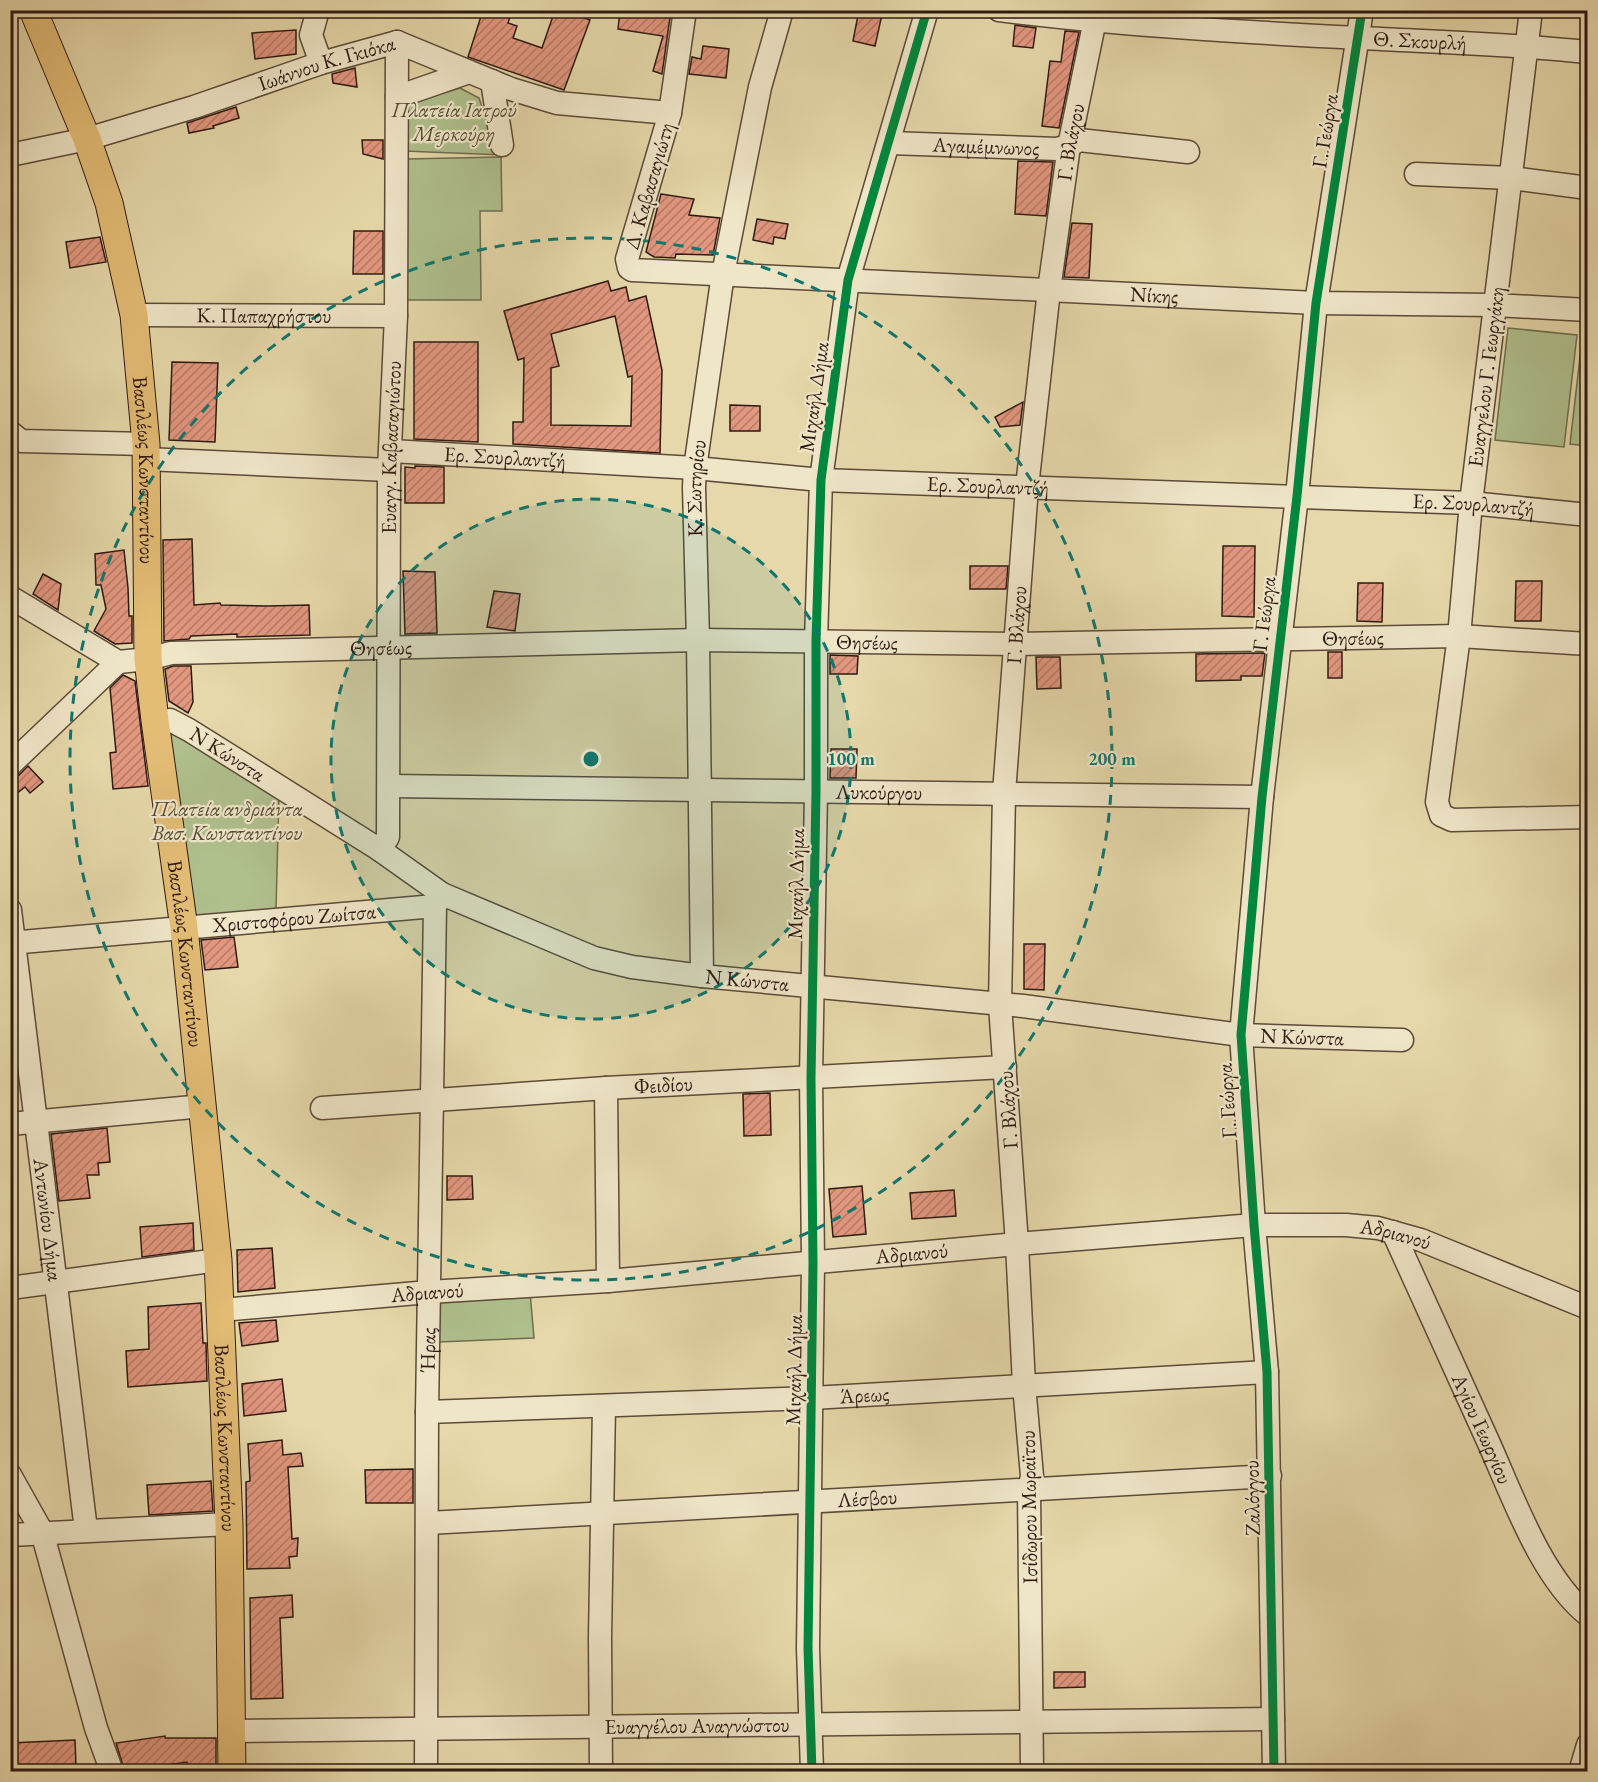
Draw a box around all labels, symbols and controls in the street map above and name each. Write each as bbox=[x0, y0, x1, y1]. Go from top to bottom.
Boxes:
street label: Θ. Σκουρλή bbox=[1372, 25, 1467, 56]
street label: Ιωάννου Κ. Γκιόκα bbox=[254, 29, 398, 97]
street label: Γ. Γεώργα bbox=[1305, 91, 1344, 170]
park label: Πλατεία Ιατρού Μερκούρη bbox=[391, 96, 516, 147]
street label: Γ. Βλάχου bbox=[1050, 101, 1090, 183]
street label: Δ. Καβασαγιώτη bbox=[618, 119, 680, 252]
street label: Αγαμέμνωνος bbox=[931, 130, 1040, 161]
street label: Νίκης bbox=[1129, 280, 1179, 309]
street label: Ευαγγελου Γ. Γεωργάκη bbox=[1461, 285, 1510, 469]
street label: Κ. Παπαχρήστου bbox=[197, 301, 331, 329]
street label: Μιχαήλ Δήμα bbox=[792, 340, 835, 454]
street label: Ευαγγ. Καβασαγιώτου bbox=[375, 360, 407, 534]
street label: Βασιλέως Κωνσταντίνου bbox=[127, 375, 161, 564]
street label: Κ. Σωτηρίου bbox=[680, 438, 712, 537]
street label: Ερ. Σουρλαντζή bbox=[443, 440, 567, 474]
street label: Ερ. Σουρλαντζή bbox=[926, 470, 1049, 501]
street label: Ερ. Σουρλαντζή bbox=[1412, 487, 1536, 522]
street label: Γ. Γεώργα bbox=[1246, 575, 1282, 653]
street label: Γ. Βλάχου bbox=[1000, 585, 1033, 665]
street label: Θησέως bbox=[1322, 623, 1384, 651]
street label: Θησέως bbox=[836, 628, 898, 656]
street label: Θησέως bbox=[350, 633, 412, 662]
street label: Ν Κώνστα bbox=[185, 720, 271, 788]
text: 100 m bbox=[827, 747, 875, 770]
text: 200 m bbox=[1088, 747, 1136, 770]
centre of rings bbox=[581, 749, 601, 769]
street label: Λυκούργου bbox=[835, 778, 922, 806]
park label: Πλατεία ανδριάντα Βασ. Κωνσταντίνου bbox=[150, 795, 303, 846]
street label: Μιχαήλ Δήμα bbox=[781, 828, 810, 940]
street label: Βασιλέως Κωνσταντίνου bbox=[162, 858, 210, 1048]
street label: Χριστοφόρου Ζωίτσα bbox=[210, 897, 377, 938]
street label: Ν Κώνστα bbox=[704, 962, 791, 997]
street label: Ν Κώνστα bbox=[1260, 1022, 1345, 1051]
street label: Γ. Γεώργα bbox=[1210, 1062, 1243, 1139]
street label: Φειδίου bbox=[633, 1069, 693, 1100]
street label: Γ. Βλάχου bbox=[991, 1070, 1024, 1150]
street label: Αντωνίου Δήμα bbox=[27, 1156, 69, 1283]
street label: Αδριανού bbox=[1358, 1212, 1436, 1256]
street label: Αδριανού bbox=[873, 1236, 949, 1270]
street label: Αδριανού bbox=[389, 1276, 464, 1308]
street label: Μιχαήλ Δήμα bbox=[779, 1314, 808, 1426]
street label: Ήρας bbox=[414, 1327, 441, 1373]
street label: Βασιλέως Κωνσταντίνου bbox=[209, 1343, 243, 1532]
street label: Αγίου Γεωργίου bbox=[1445, 1368, 1519, 1488]
street label: Άρεως bbox=[838, 1380, 890, 1409]
street label: Ισίδωρου Μωραϊτου bbox=[1014, 1430, 1043, 1584]
street label: Ζαλόγγου bbox=[1237, 1460, 1266, 1536]
street label: Λέσβου bbox=[836, 1483, 898, 1513]
street label: Ευαγγέλου Αναγνώστου bbox=[604, 1711, 790, 1740]

